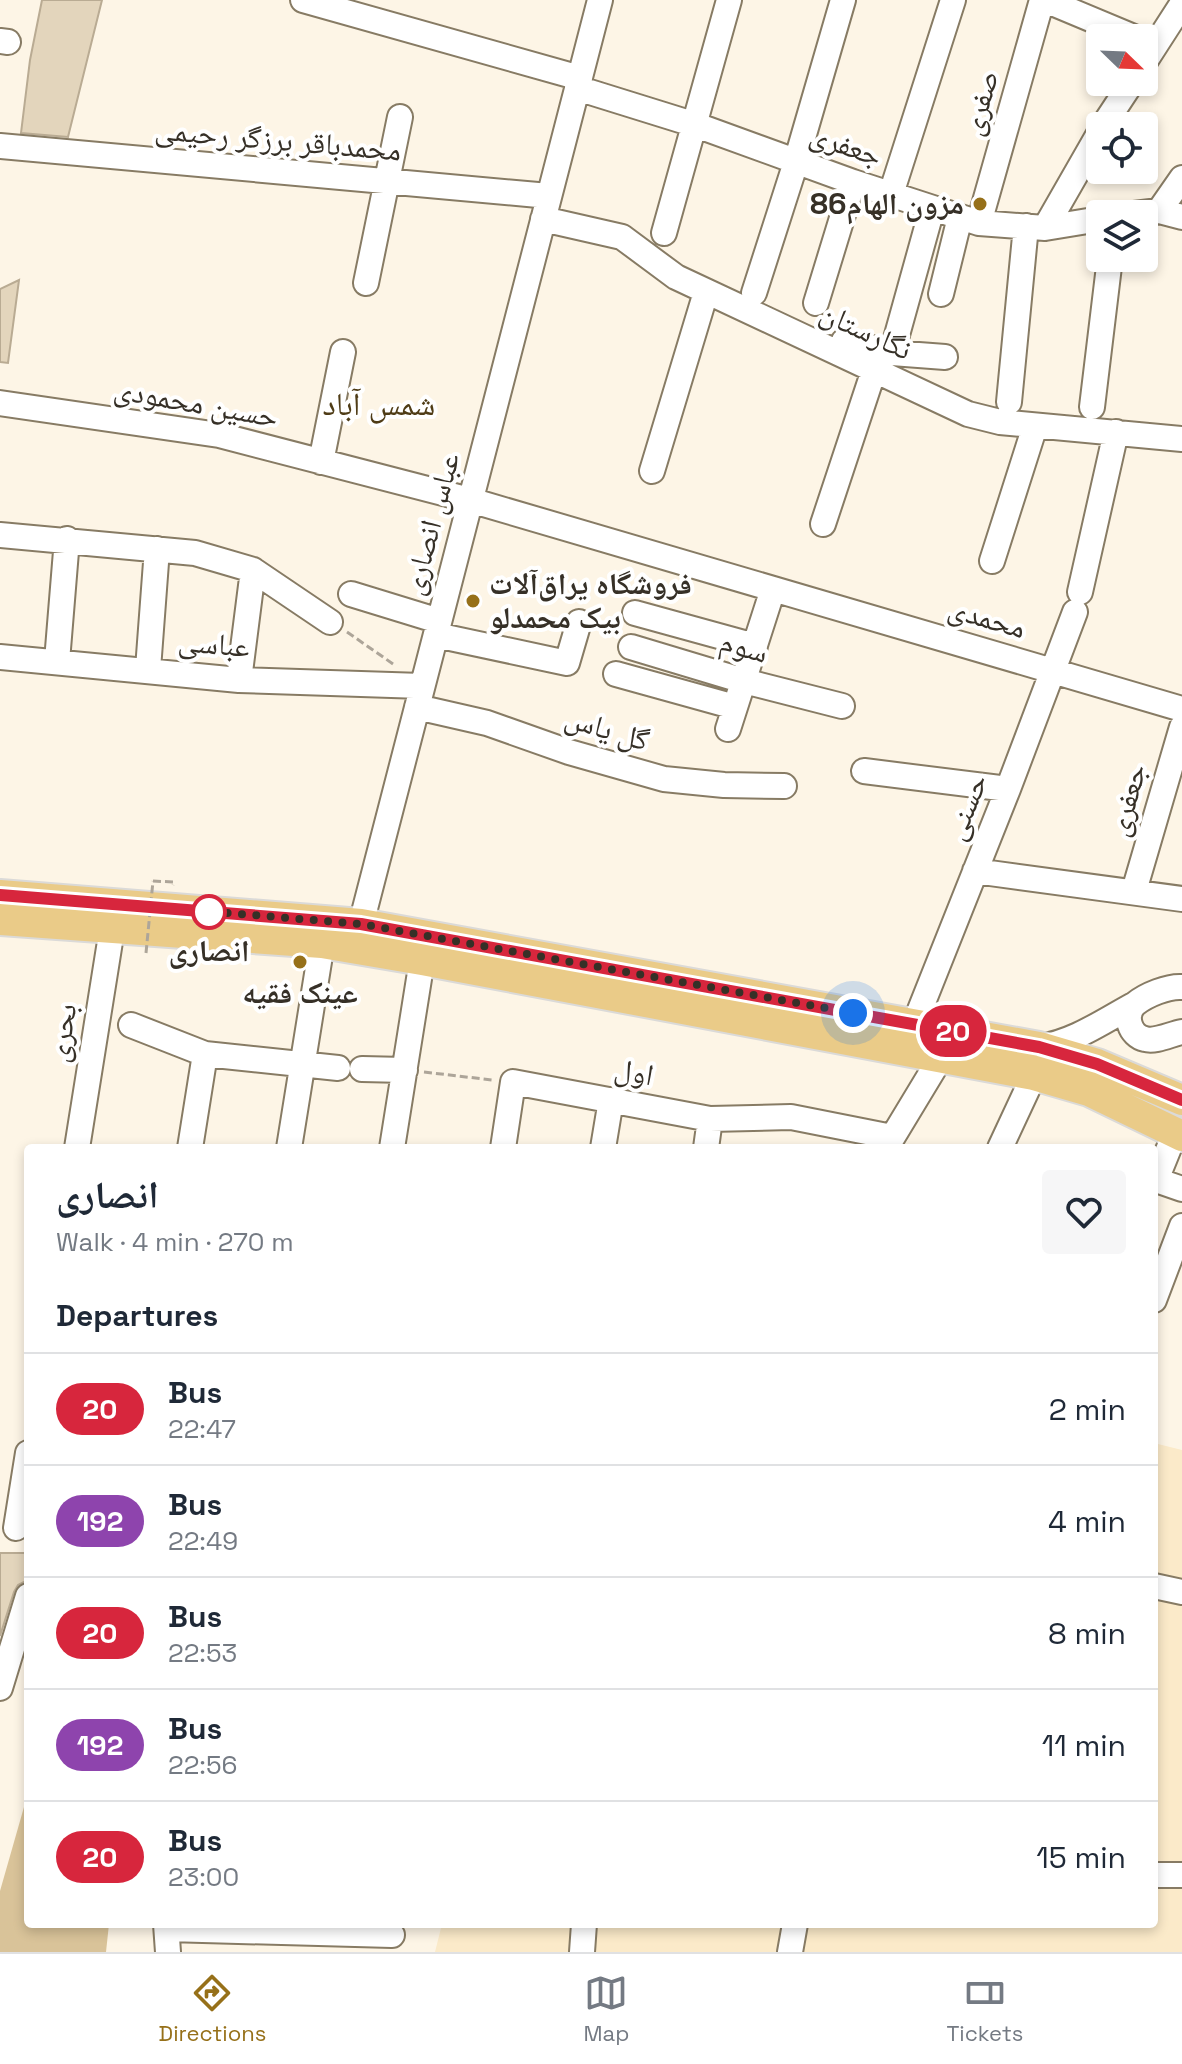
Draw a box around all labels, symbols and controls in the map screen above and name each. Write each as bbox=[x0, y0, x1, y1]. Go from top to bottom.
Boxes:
north arrow bbox=[1086, 24, 1158, 96]
map controls bbox=[1086, 24, 1158, 272]
street label: صفری bbox=[952, 66, 1007, 140]
street label: محمدباقر برزگر رحیمی bbox=[153, 109, 403, 170]
button: locate bbox=[1086, 112, 1158, 184]
street label: جعفری bbox=[805, 114, 887, 175]
place label: مزون الهام86 bbox=[810, 184, 964, 225]
marker: مزون الهام86 bbox=[971, 195, 989, 213]
button: layers bbox=[1086, 200, 1158, 272]
street label: نگارستان bbox=[814, 292, 918, 369]
street label: حسین محمودی bbox=[111, 369, 281, 436]
district label: شمس آباد bbox=[323, 384, 435, 424]
street label: عباس انصاری bbox=[393, 448, 468, 599]
place label: فروشگاه یراق‌آلات بیک محمدلو bbox=[489, 564, 692, 637]
street label: محمدی bbox=[944, 588, 1030, 647]
marker: فروشگاه یراق‌آلات بیک محمدلو bbox=[464, 592, 482, 610]
street label: عباسی bbox=[177, 621, 252, 666]
street label: سوم bbox=[715, 621, 773, 672]
street label: گل یاس bbox=[560, 697, 654, 760]
street label: جعفری bbox=[1098, 759, 1155, 841]
street label: حسنی bbox=[935, 768, 996, 846]
marker: انصاری bbox=[192, 895, 226, 929]
place label: انصاری bbox=[168, 931, 250, 970]
marker: عینک فقیه bbox=[291, 953, 309, 971]
place label: عینک فقیه bbox=[242, 973, 358, 1012]
your location bbox=[833, 993, 873, 1033]
street label: بحری bbox=[38, 1001, 85, 1065]
line badge: 20 bbox=[917, 1005, 989, 1057]
text: 20 bbox=[936, 1013, 970, 1049]
street label: اول bbox=[611, 1049, 657, 1094]
button: heart bbox=[1042, 1170, 1126, 1254]
text: انصاری bbox=[56, 1171, 159, 1219]
text: Walk · 4 min · 270 m bbox=[56, 1225, 294, 1259]
text: Departures bbox=[56, 1296, 218, 1335]
text: Bus bbox=[168, 1373, 222, 1412]
text: 2 min bbox=[1049, 1390, 1126, 1429]
text: 20 bbox=[83, 1391, 117, 1427]
text: 22:47 bbox=[168, 1412, 236, 1446]
text: Bus bbox=[168, 1485, 222, 1524]
text: 4 min bbox=[1048, 1502, 1126, 1541]
text: 192 bbox=[77, 1503, 123, 1539]
text: 22:49 bbox=[168, 1524, 238, 1558]
text: Bus bbox=[168, 1597, 222, 1636]
text: 8 min bbox=[1048, 1614, 1126, 1653]
text: 20 bbox=[83, 1615, 117, 1651]
text: 22:53 bbox=[168, 1636, 237, 1670]
text: Bus bbox=[168, 1709, 222, 1748]
text: 11 min bbox=[1042, 1726, 1126, 1765]
text: 192 bbox=[77, 1727, 123, 1763]
text: 22:56 bbox=[168, 1748, 237, 1782]
text: Bus bbox=[168, 1821, 222, 1860]
text: 15 min bbox=[1036, 1838, 1126, 1877]
text: 20 bbox=[83, 1839, 117, 1875]
text: 23:00 bbox=[168, 1860, 239, 1894]
tab: Directions bbox=[159, 1971, 266, 2047]
tab: Map bbox=[584, 1971, 629, 2047]
tab: Tickets bbox=[947, 1971, 1023, 2047]

